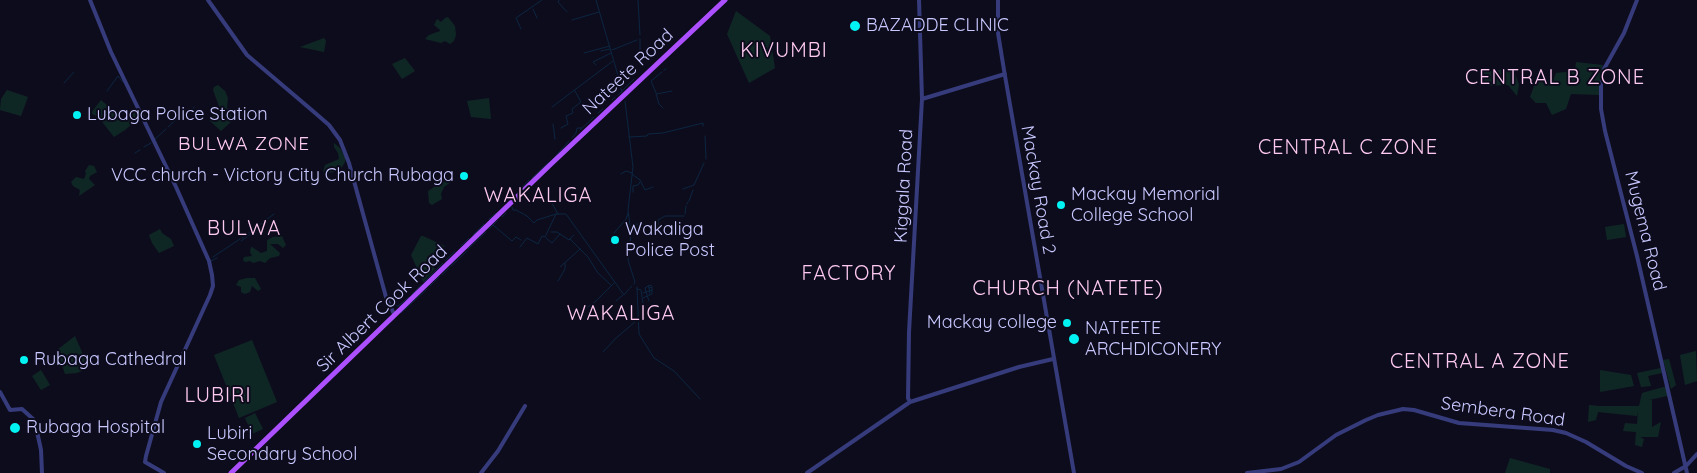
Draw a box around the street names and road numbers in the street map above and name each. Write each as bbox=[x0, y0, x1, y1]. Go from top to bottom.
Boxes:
street label: Nateete Road bbox=[578, 25, 678, 119]
street label: Mackay Road 2 bbox=[1016, 124, 1060, 256]
street label: Kiggala Road bbox=[890, 129, 918, 243]
street label: Mugema Road bbox=[1620, 169, 1670, 293]
street label: Sir Albert Cook Road bbox=[312, 241, 452, 377]
street label: Sembera Road bbox=[1440, 393, 1566, 431]

